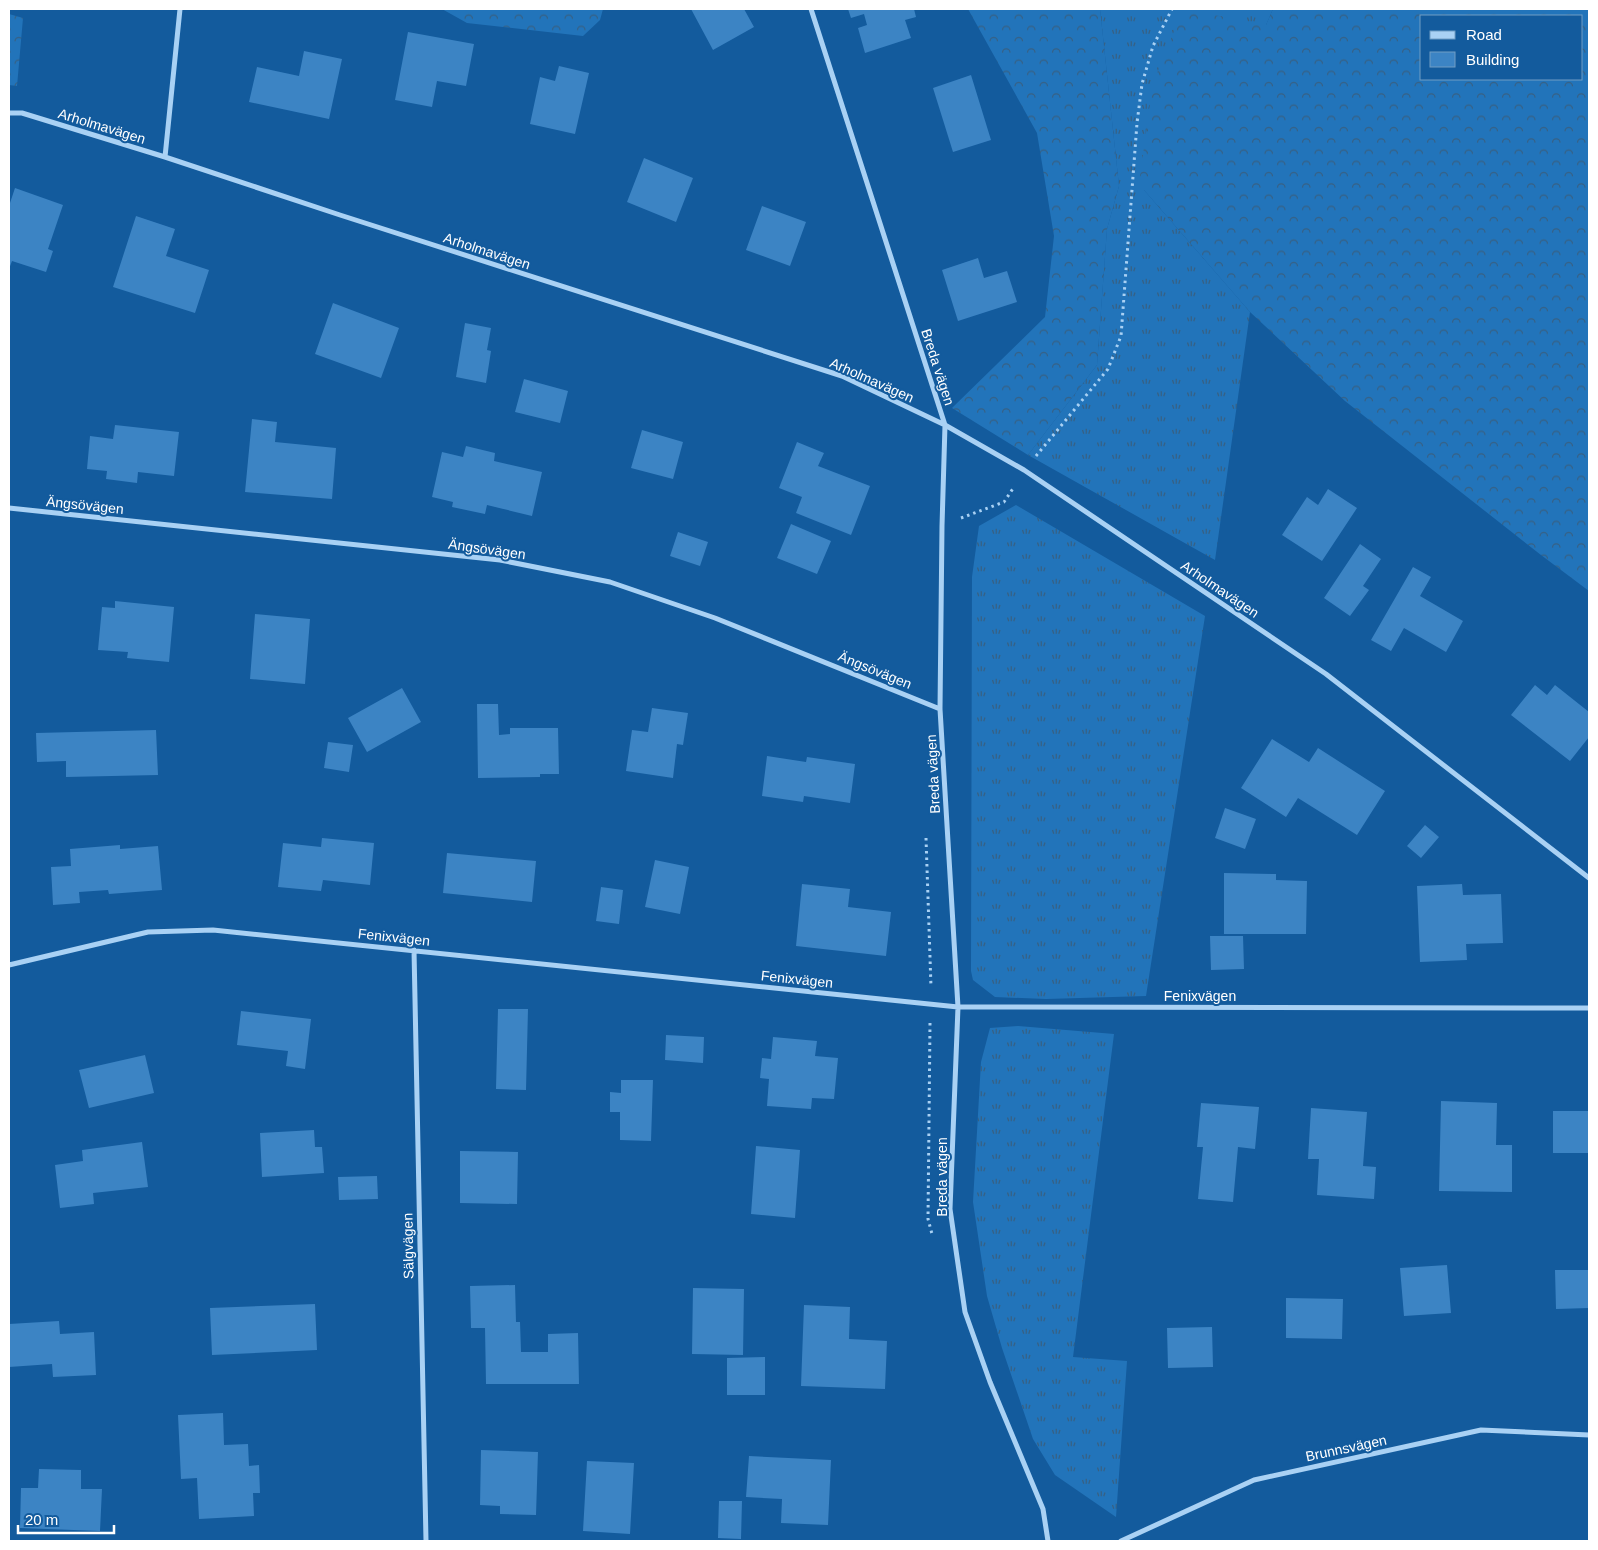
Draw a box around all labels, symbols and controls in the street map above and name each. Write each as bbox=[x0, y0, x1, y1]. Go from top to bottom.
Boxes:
legend bbox=[1420, 15, 1583, 80]
text: Road bbox=[1466, 26, 1502, 43]
text: Building bbox=[1466, 51, 1519, 68]
street label: Arholmavägen bbox=[56, 105, 148, 147]
street label: Arholmavägen bbox=[442, 229, 532, 273]
street label: Breda vägen bbox=[918, 327, 958, 407]
street label: Arholmavägen bbox=[828, 354, 916, 406]
street label: Ängsövägen bbox=[45, 493, 125, 517]
street label: Ängsövägen bbox=[447, 536, 527, 562]
street label: Arholmavägen bbox=[1178, 557, 1262, 621]
street label: Ängsövägen bbox=[836, 648, 914, 692]
street label: Breda vägen bbox=[923, 734, 943, 814]
street label: Fenixvägen bbox=[357, 925, 431, 949]
street label: Fenixvägen bbox=[760, 967, 834, 991]
street label: Fenixvägen bbox=[1164, 988, 1236, 1004]
street label: Breda vägen bbox=[934, 1137, 950, 1217]
street label: Sälgvägen bbox=[399, 1213, 417, 1279]
street label: Brunnsvägen bbox=[1304, 1432, 1388, 1464]
scale bar bbox=[18, 1502, 114, 1534]
text: 20 m bbox=[25, 1511, 58, 1528]

